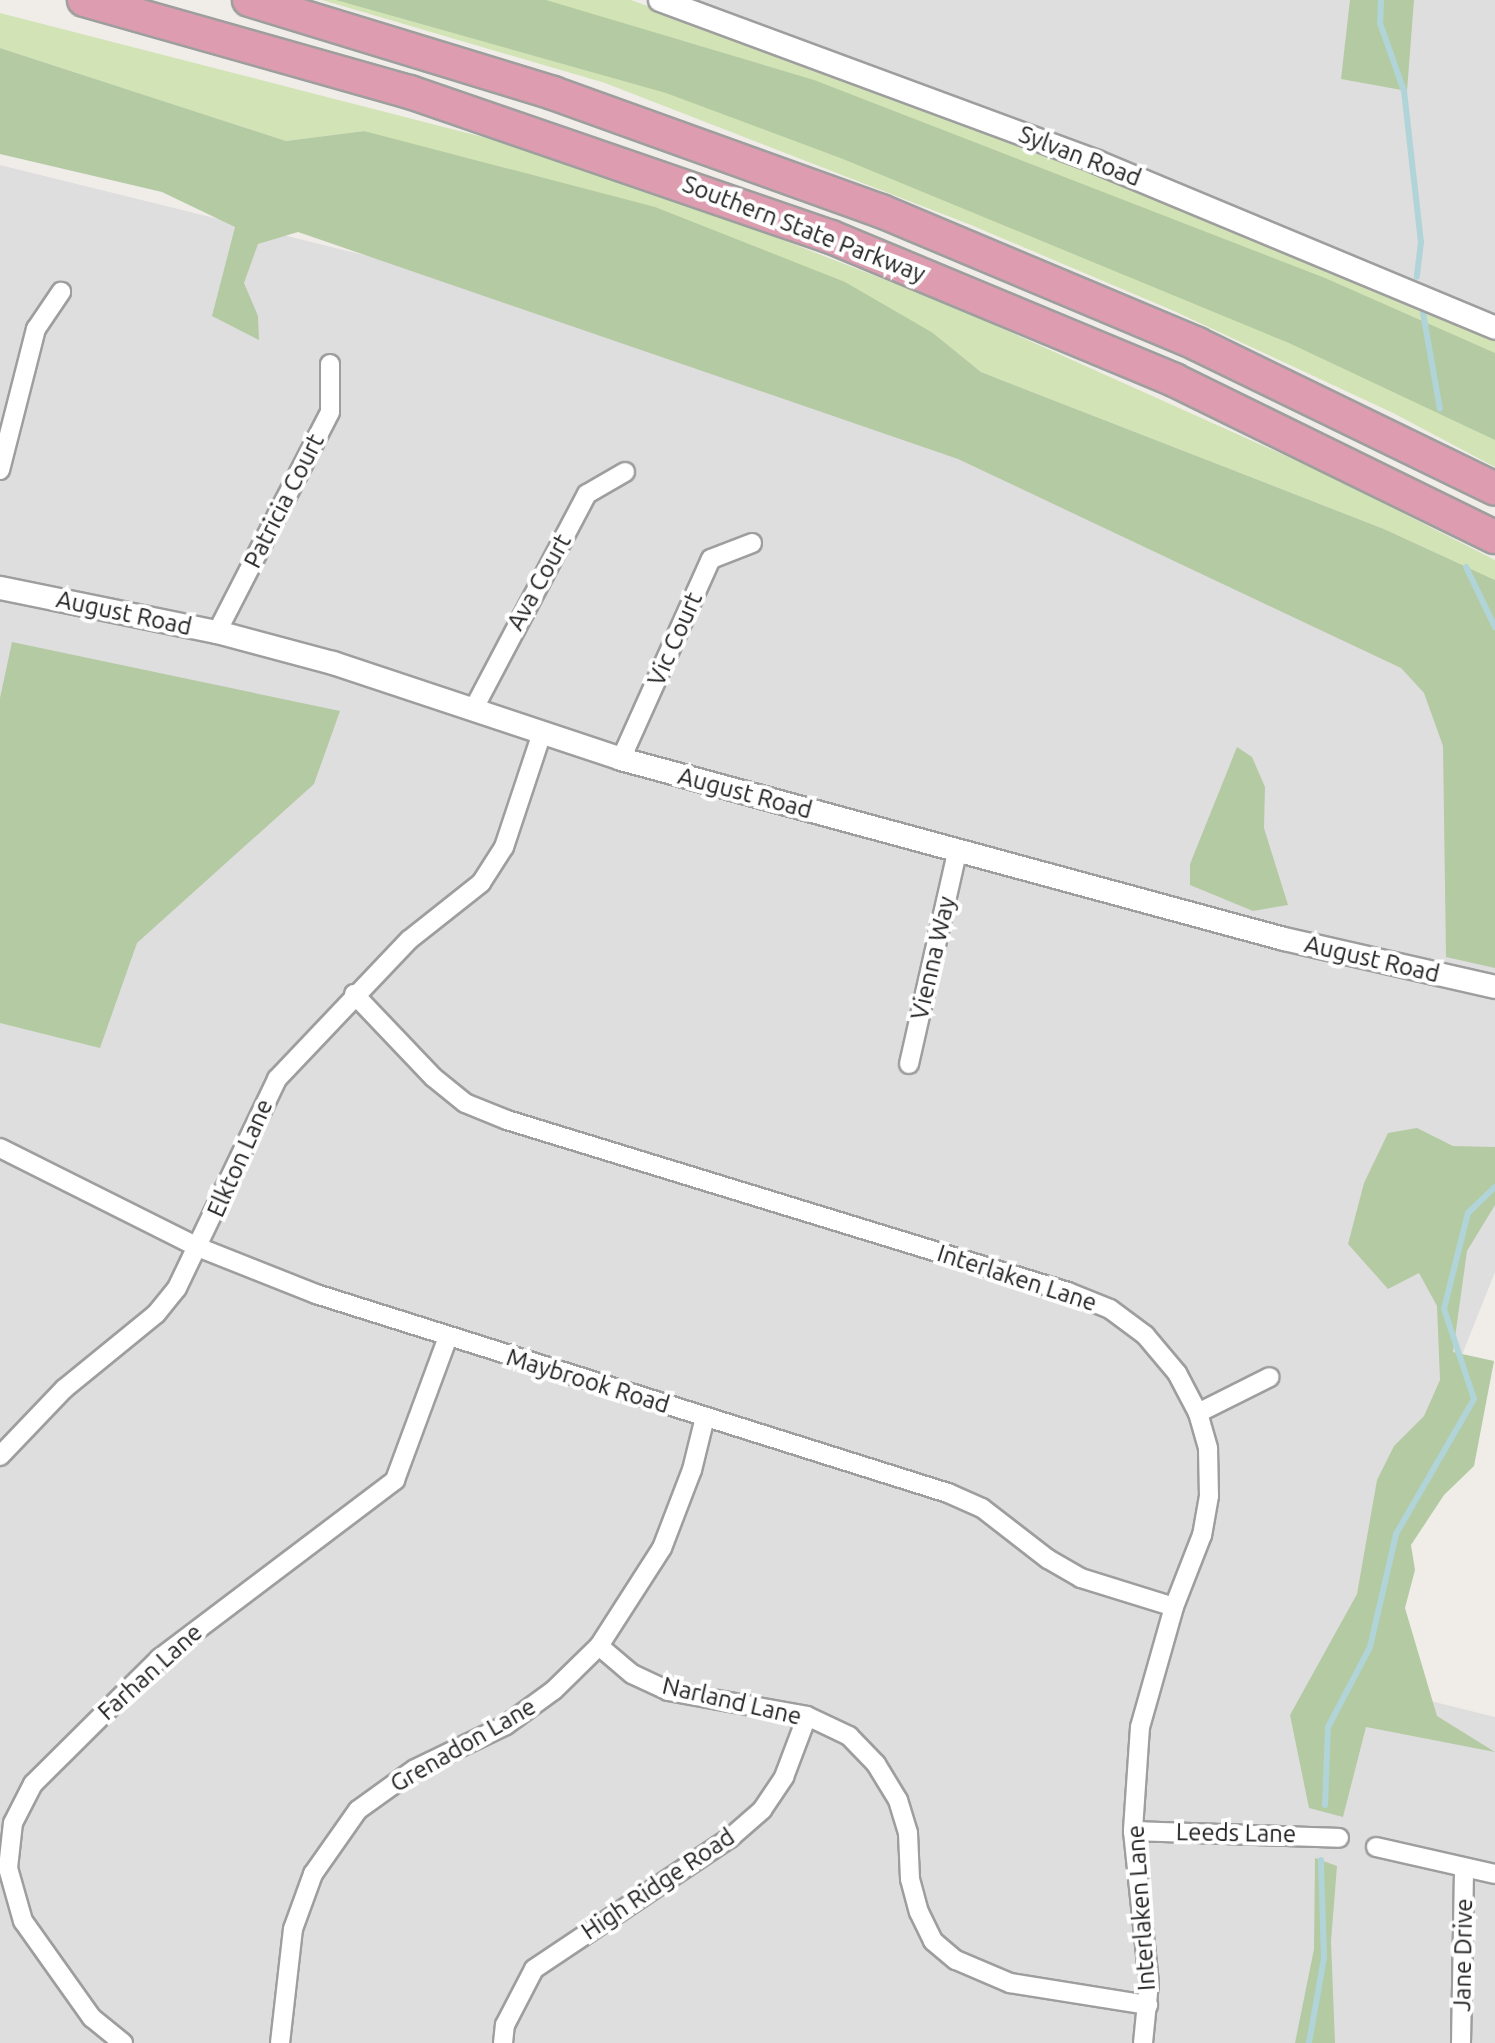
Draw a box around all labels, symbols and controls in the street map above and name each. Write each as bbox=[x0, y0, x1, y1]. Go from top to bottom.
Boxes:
street label: Sylvan Road bbox=[1015, 120, 1145, 192]
street label: Southern State Parkway bbox=[679, 169, 929, 289]
street label: Patricia Court bbox=[238, 429, 330, 573]
street label: Ava Court bbox=[501, 529, 577, 635]
street label: August Road bbox=[54, 585, 194, 641]
street label: Vic Court bbox=[642, 588, 708, 690]
street label: August Road bbox=[675, 761, 815, 825]
street label: Vienna Way bbox=[905, 893, 961, 1023]
street label: August Road bbox=[1302, 930, 1442, 988]
street label: Elkton Lane bbox=[201, 1095, 279, 1221]
street label: Interlaken Lane bbox=[934, 1239, 1100, 1317]
street label: Maybrook Road bbox=[503, 1343, 673, 1419]
street label: Farhan Lane bbox=[92, 1618, 208, 1726]
street label: Narland Lane bbox=[660, 1671, 804, 1731]
street label: Grenadon Lane bbox=[385, 1692, 541, 1798]
street label: Leeds Lane bbox=[1176, 1818, 1296, 1848]
street label: High Ridge Road bbox=[576, 1822, 740, 1946]
street label: Interlaken Lane bbox=[1121, 1824, 1161, 1992]
street label: Jane Drive bbox=[1448, 1898, 1478, 2012]

